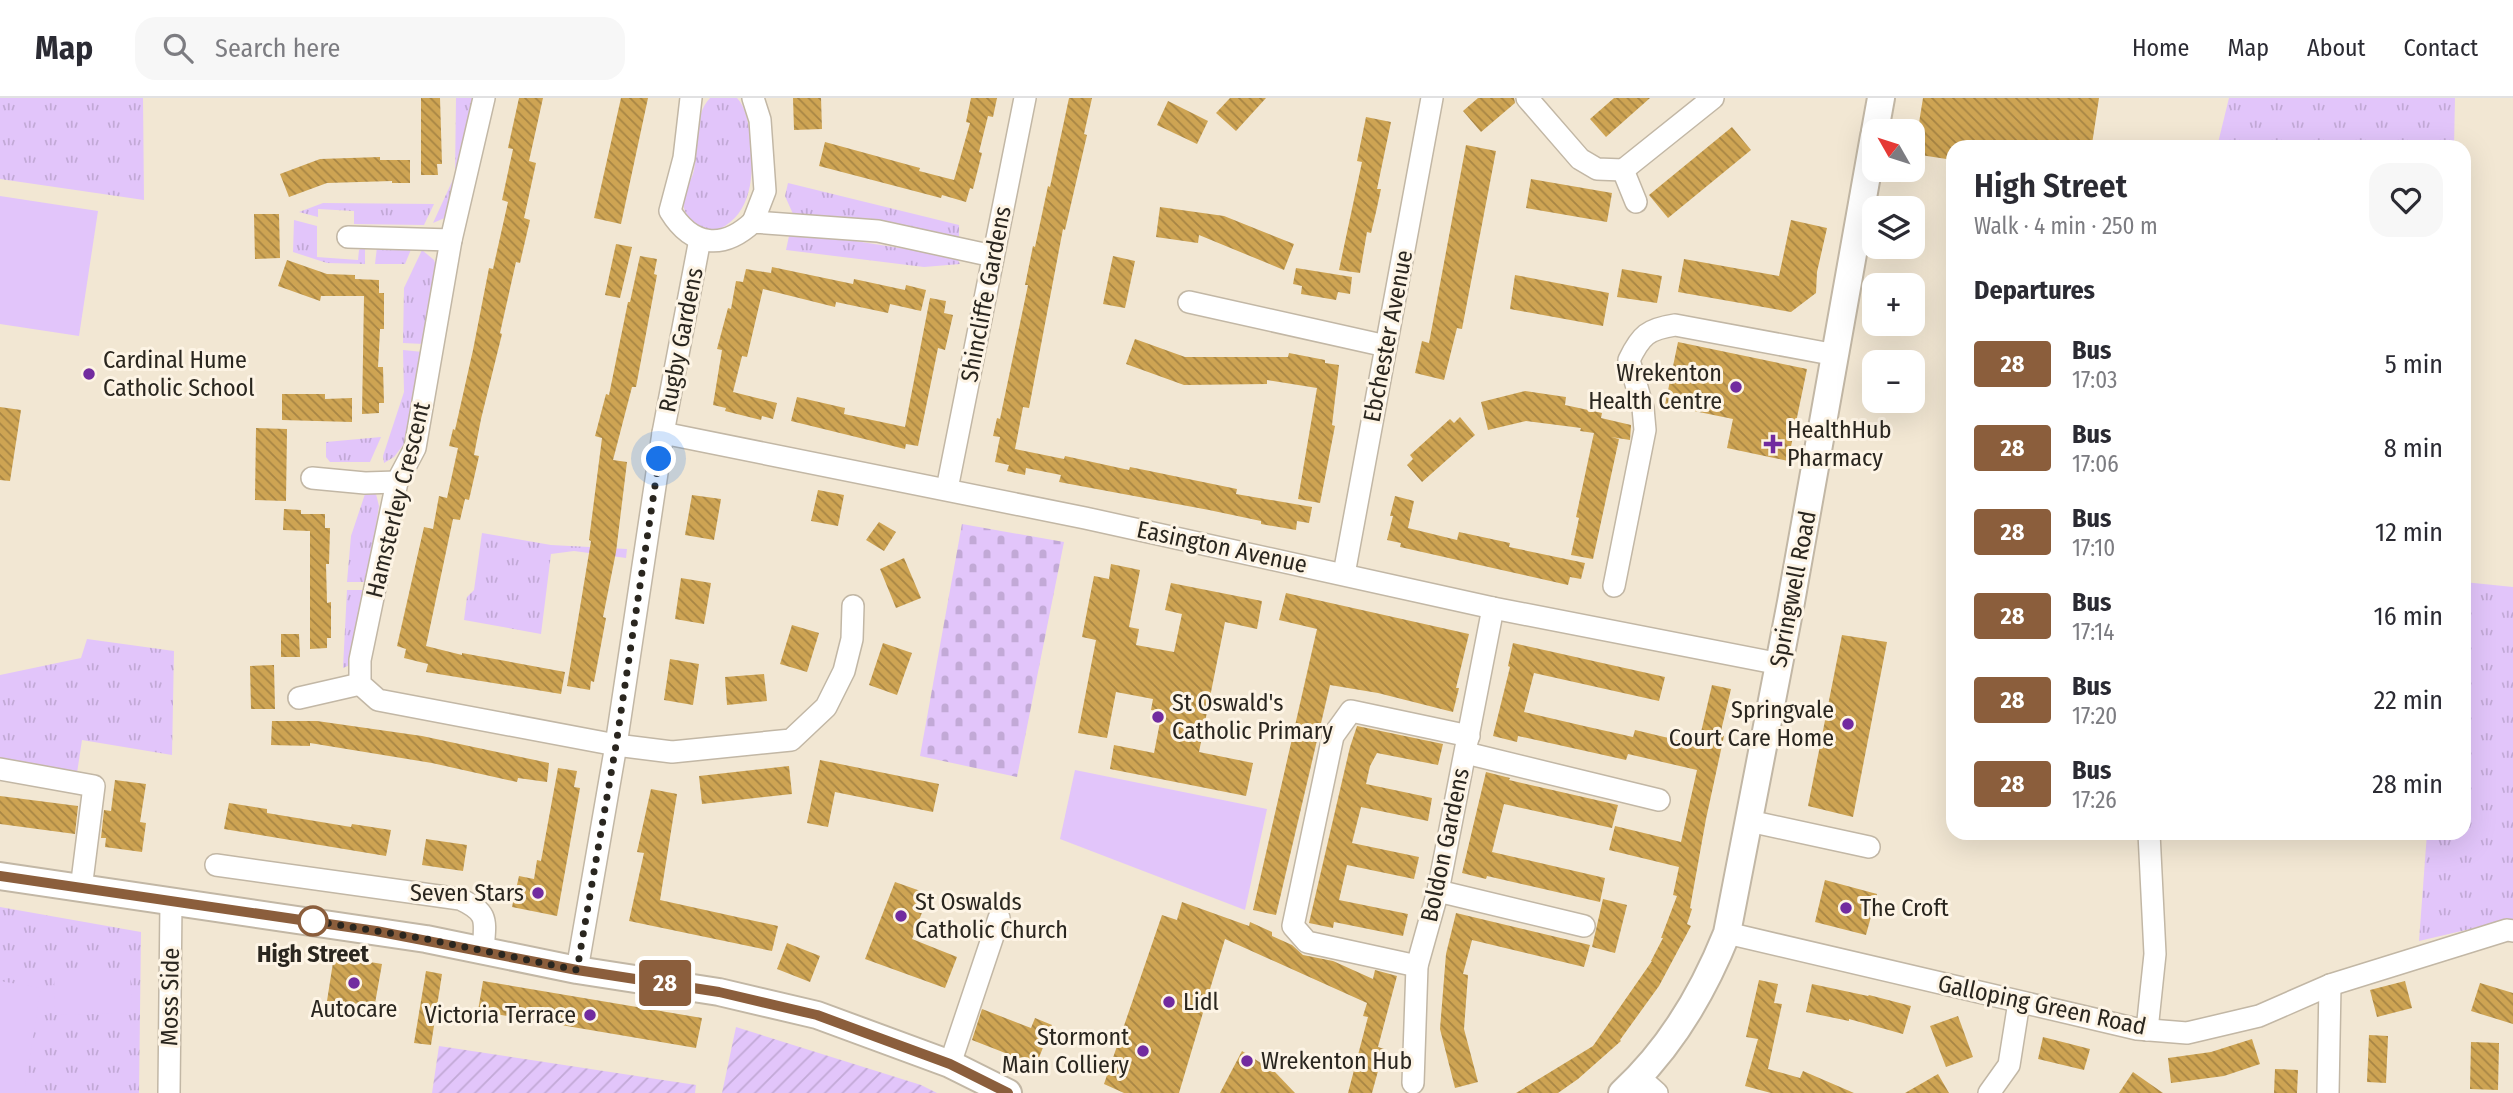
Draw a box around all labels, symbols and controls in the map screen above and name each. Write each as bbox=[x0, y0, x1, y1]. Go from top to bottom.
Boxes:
search box bbox=[135, 17, 625, 80]
text: Map bbox=[35, 28, 93, 68]
icon: search bbox=[159, 29, 197, 67]
text: Search here bbox=[215, 33, 340, 64]
text: Home bbox=[2132, 34, 2189, 62]
text: Map bbox=[2227, 34, 2269, 62]
text: About bbox=[2307, 34, 2365, 62]
text: Contact bbox=[2403, 34, 2478, 62]
north arrow bbox=[1862, 119, 1925, 182]
map controls bbox=[1862, 119, 1925, 413]
button: heart bbox=[2369, 163, 2443, 237]
text: High Street bbox=[1974, 166, 2127, 206]
button: layers bbox=[1862, 196, 1925, 259]
street label: Shincliffe Gardens bbox=[955, 204, 1017, 384]
text: Walk · 4 min · 250 m bbox=[1974, 212, 2158, 240]
street label: Ebchester Avenue bbox=[1358, 248, 1418, 424]
street label: Rugby Gardens bbox=[653, 265, 709, 415]
button: + bbox=[1862, 273, 1925, 336]
text: Departures bbox=[1974, 275, 2095, 306]
text: Bus bbox=[2072, 335, 2111, 366]
place label: Cardinal Hume Catholic School bbox=[103, 346, 255, 402]
text: 5 min bbox=[2385, 349, 2443, 380]
button: − bbox=[1862, 350, 1925, 413]
text: 28 bbox=[2001, 350, 2024, 378]
place label: Wrekenton Health Centre bbox=[1588, 359, 1722, 415]
marker: Cardinal Hume Catholic School bbox=[81, 366, 97, 382]
text: 17:03 bbox=[2072, 366, 2117, 394]
marker: Wrekenton Health Centre bbox=[1728, 379, 1744, 395]
street label: Hamsterley Crescent bbox=[360, 399, 436, 601]
place label: HealthHub Pharmacy bbox=[1787, 416, 1891, 472]
text: Bus bbox=[2072, 419, 2111, 450]
text: 8 min bbox=[2384, 433, 2443, 464]
text: 28 bbox=[2001, 434, 2024, 462]
marker: HealthHub Pharmacy bbox=[1765, 436, 1781, 452]
your location bbox=[641, 441, 676, 476]
text: 17:06 bbox=[2072, 450, 2119, 478]
text: Bus bbox=[2072, 503, 2111, 534]
street label: Springwell Road bbox=[1764, 508, 1822, 670]
street label: Easington Avenue bbox=[1134, 515, 1310, 579]
text: 12 min bbox=[2375, 517, 2443, 548]
text: 28 bbox=[2001, 518, 2024, 546]
text: 17:10 bbox=[2072, 534, 2115, 562]
text: Bus bbox=[2072, 587, 2111, 618]
text: 16 min bbox=[2374, 601, 2443, 632]
text: 28 bbox=[2001, 602, 2024, 630]
text: 17:14 bbox=[2072, 618, 2114, 646]
text: Bus bbox=[2072, 671, 2111, 702]
text: 22 min bbox=[2374, 685, 2443, 716]
text: 28 bbox=[2001, 686, 2024, 714]
place label: St Oswald's Catholic Primary bbox=[1172, 689, 1333, 745]
place label: Springvale Court Care Home bbox=[1669, 696, 1834, 752]
text: 17:20 bbox=[2072, 702, 2117, 730]
marker: St Oswald's Catholic Primary bbox=[1150, 709, 1166, 725]
marker: Springvale Court Care Home bbox=[1840, 716, 1856, 732]
text: Bus bbox=[2072, 755, 2111, 786]
street label: Boldon Gardens bbox=[1415, 766, 1475, 924]
text: 28 min bbox=[2372, 769, 2443, 800]
text: 28 bbox=[2001, 770, 2024, 798]
text: 17:26 bbox=[2072, 786, 2117, 814]
place label: Seven Stars bbox=[410, 879, 524, 907]
marker: Seven Stars bbox=[530, 885, 546, 901]
place label: St Oswalds Catholic Church bbox=[915, 888, 1068, 944]
place label: The Croft bbox=[1860, 894, 1949, 922]
marker: The Croft bbox=[1838, 900, 1854, 916]
marker: High Street bbox=[298, 906, 328, 936]
marker: St Oswalds Catholic Church bbox=[893, 908, 909, 924]
place label: High Street bbox=[257, 940, 370, 968]
street label: Moss Side bbox=[155, 948, 185, 1046]
line badge: 28 bbox=[634, 960, 696, 1006]
text: 28 bbox=[653, 969, 677, 997]
street label: Galloping Green Road bbox=[1935, 969, 2149, 1041]
marker: Autocare bbox=[346, 975, 362, 991]
place label: Lidl bbox=[1183, 988, 1219, 1016]
marker: Lidl bbox=[1161, 994, 1177, 1010]
place label: Autocare bbox=[311, 995, 397, 1023]
place label: Victoria Terrace bbox=[424, 1001, 576, 1029]
marker: Victoria Terrace bbox=[582, 1007, 598, 1023]
place label: Stormont Main Colliery bbox=[1002, 1023, 1129, 1079]
marker: Stormont Main Colliery bbox=[1135, 1043, 1151, 1059]
place label: Wrekenton Hub bbox=[1261, 1047, 1412, 1075]
marker: Wrekenton Hub bbox=[1239, 1053, 1255, 1069]

